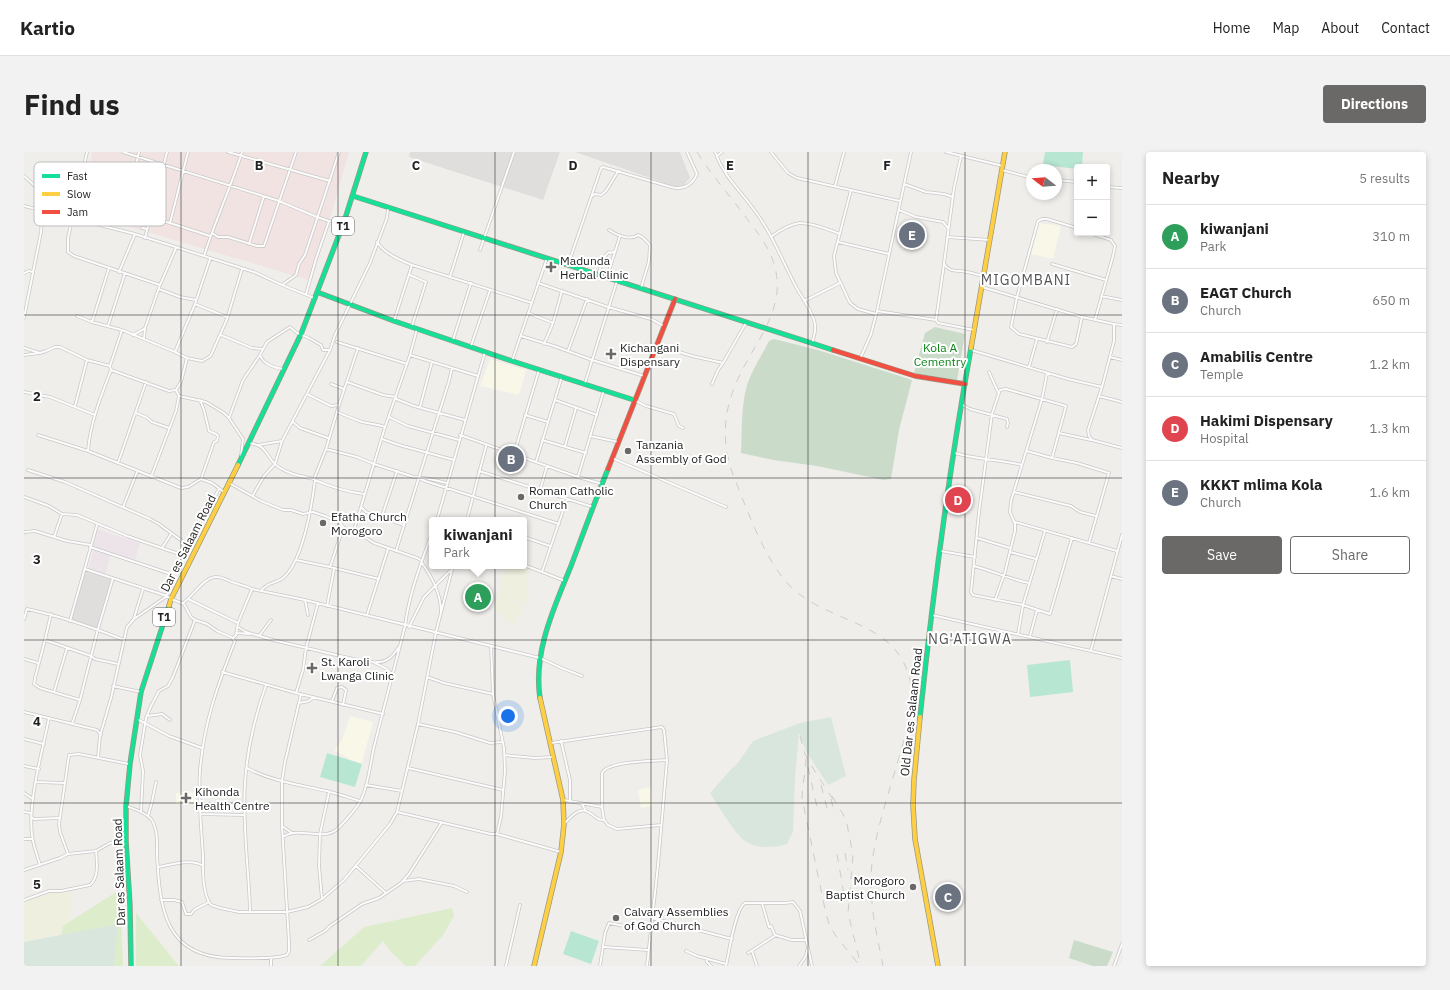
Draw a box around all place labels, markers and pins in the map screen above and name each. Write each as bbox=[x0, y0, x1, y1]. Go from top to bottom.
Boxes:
pin: E bbox=[899, 220, 925, 250]
place label: Madunda Herbal Clinic bbox=[560, 253, 629, 282]
marker: Madunda Herbal Clinic bbox=[545, 261, 557, 273]
place label: Kichangani Dispensary bbox=[620, 340, 680, 369]
marker: Kichangani Dispensary bbox=[605, 348, 617, 360]
place label: Tanzania Assembly of God bbox=[636, 437, 727, 466]
pin: B bbox=[498, 444, 524, 474]
marker: Tanzania Assembly of God bbox=[623, 446, 633, 456]
place label: Roman Catholic Church bbox=[529, 483, 614, 512]
pin: D bbox=[945, 485, 971, 515]
marker: Roman Catholic Church bbox=[516, 492, 526, 502]
place label: Efatha Church Morogoro bbox=[331, 509, 407, 538]
marker: Efatha Church Morogoro bbox=[318, 518, 328, 528]
pin: A bbox=[465, 582, 491, 612]
place label: St. Karoli Lwanga Clinic bbox=[321, 654, 394, 683]
marker: St. Karoli Lwanga Clinic bbox=[306, 662, 318, 674]
place label: Kihonda Health Centre bbox=[195, 784, 270, 813]
marker: Kihonda Health Centre bbox=[180, 792, 192, 804]
place label: Morogoro Baptist Church bbox=[826, 873, 905, 902]
marker: Morogoro Baptist Church bbox=[908, 882, 918, 892]
pin: C bbox=[935, 882, 961, 912]
place label: Calvary Assemblies of God Church bbox=[624, 904, 729, 933]
marker: Calvary Assemblies of God Church bbox=[611, 913, 621, 923]

